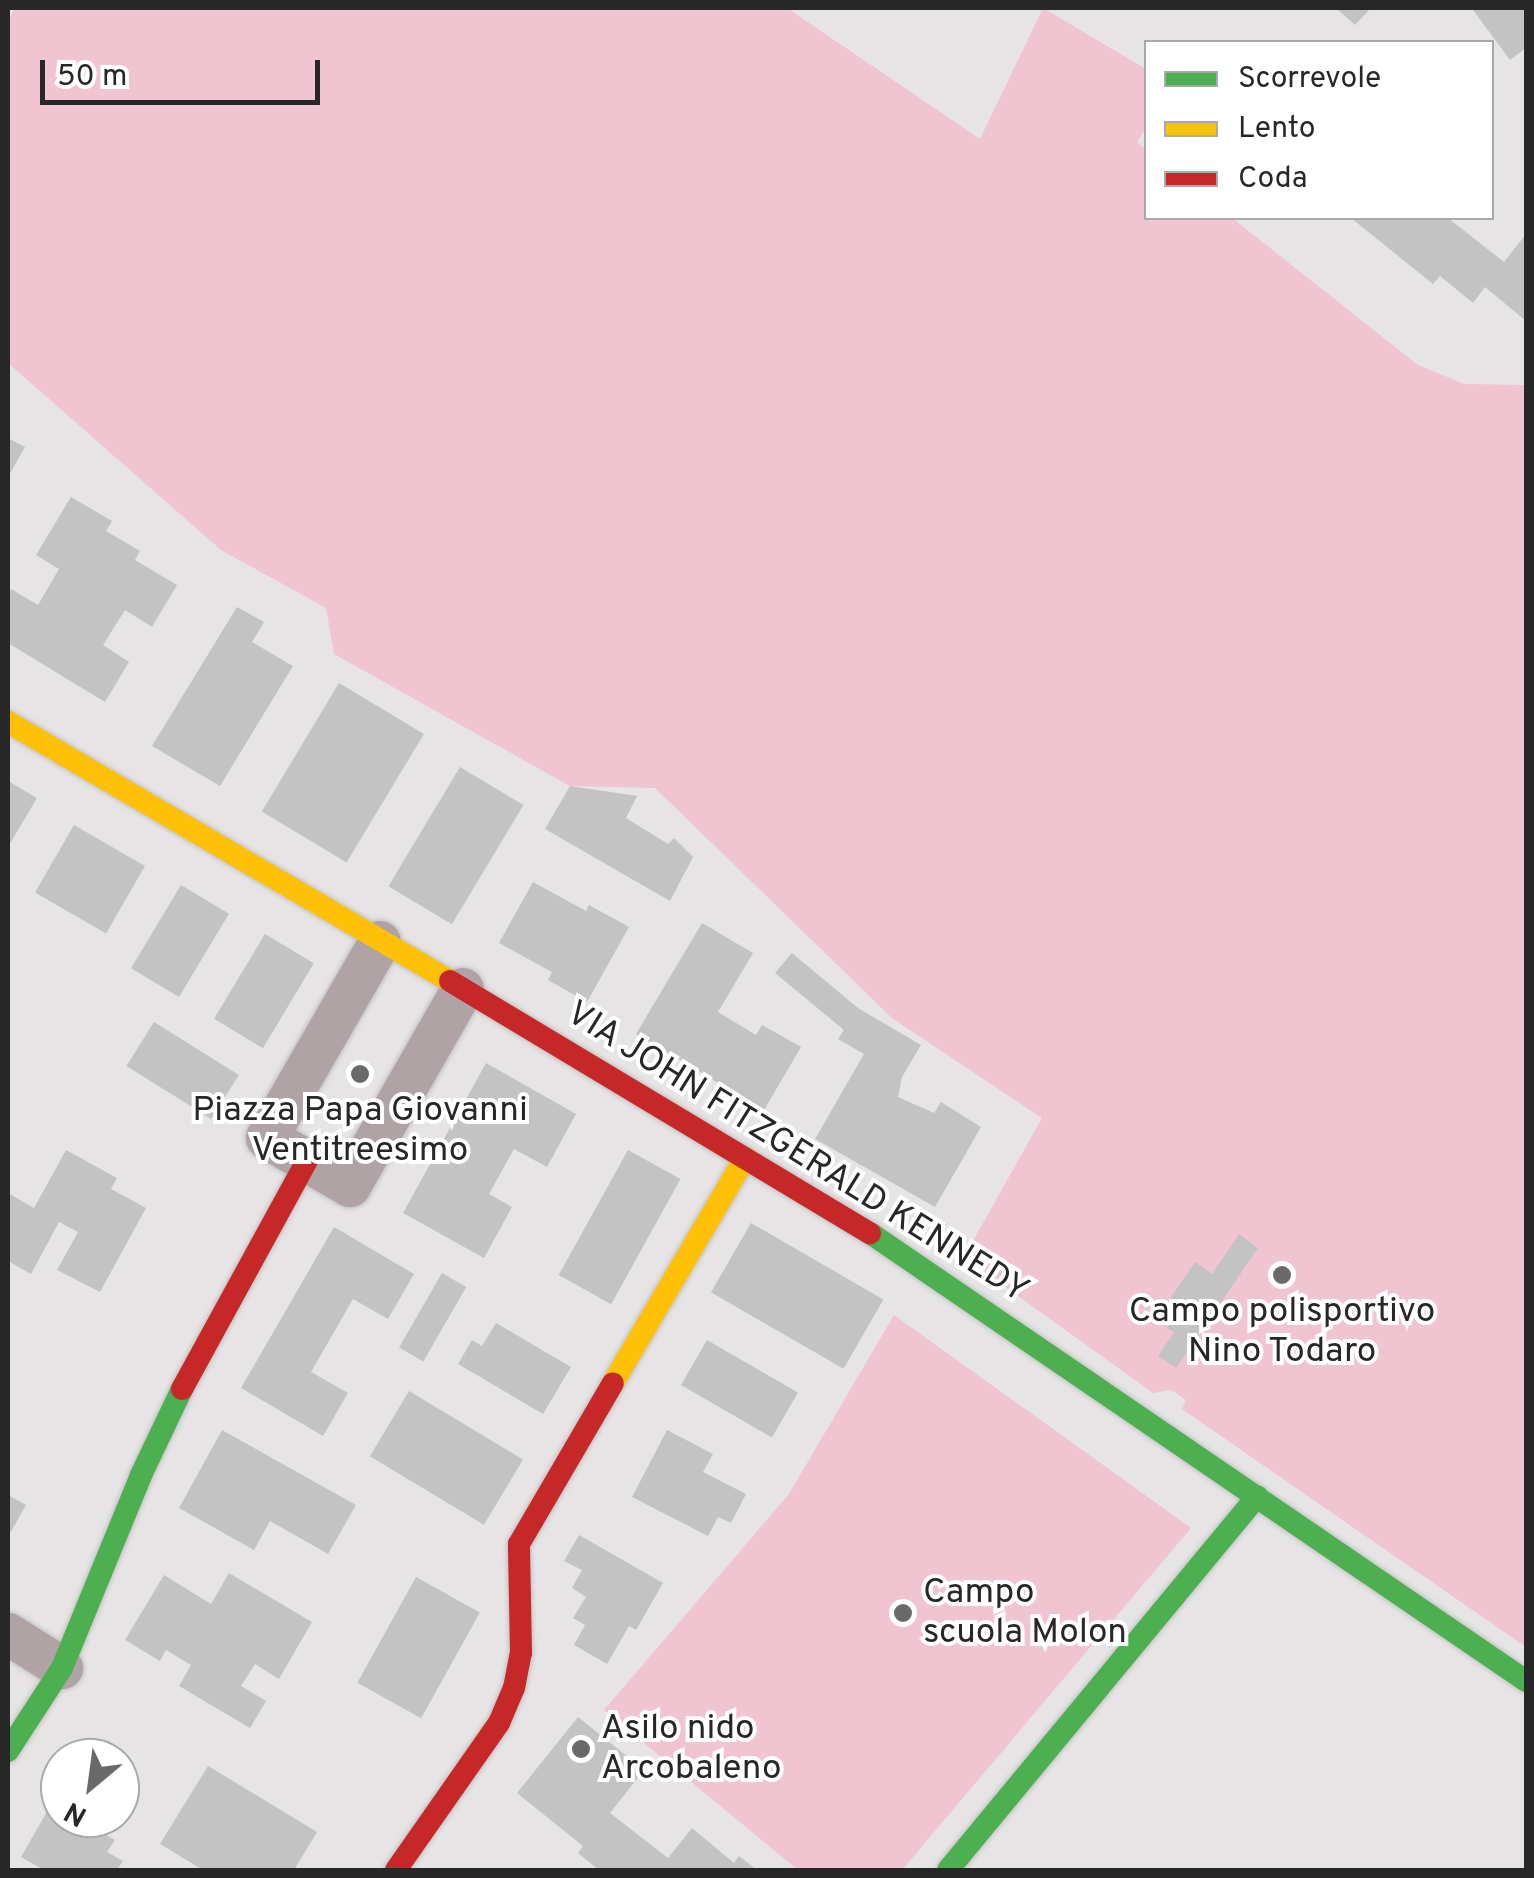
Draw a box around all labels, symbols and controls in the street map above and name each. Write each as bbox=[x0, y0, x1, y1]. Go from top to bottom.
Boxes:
scale bar bbox=[45, 40, 325, 102]
legend bbox=[1144, 40, 1494, 220]
text: 50 m bbox=[57, 59, 127, 96]
text: Scorrevole bbox=[1238, 61, 1381, 98]
text: Lento bbox=[1238, 111, 1315, 148]
text: Coda bbox=[1238, 161, 1307, 198]
street label: VIA JOHN FITZGERALD KENNEDY bbox=[558, 993, 1036, 1313]
marker: Piazza Papa Giovanni Ventitreesimo bbox=[349, 1063, 371, 1085]
place label: Piazza Papa Giovanni Ventitreesimo bbox=[192, 1090, 528, 1172]
marker: Campo polisportivo Nino Todaro bbox=[1271, 1264, 1293, 1286]
place label: Campo polisportivo Nino Todaro bbox=[1129, 1291, 1435, 1373]
place label: Campo scuola Molon bbox=[923, 1572, 1127, 1654]
marker: Campo scuola Molon bbox=[892, 1602, 914, 1624]
place label: Asilo nido Arcobaleno bbox=[601, 1708, 781, 1790]
north arrow bbox=[40, 1738, 140, 1838]
marker: Asilo nido Arcobaleno bbox=[570, 1738, 592, 1760]
text: N bbox=[59, 1792, 94, 1833]

